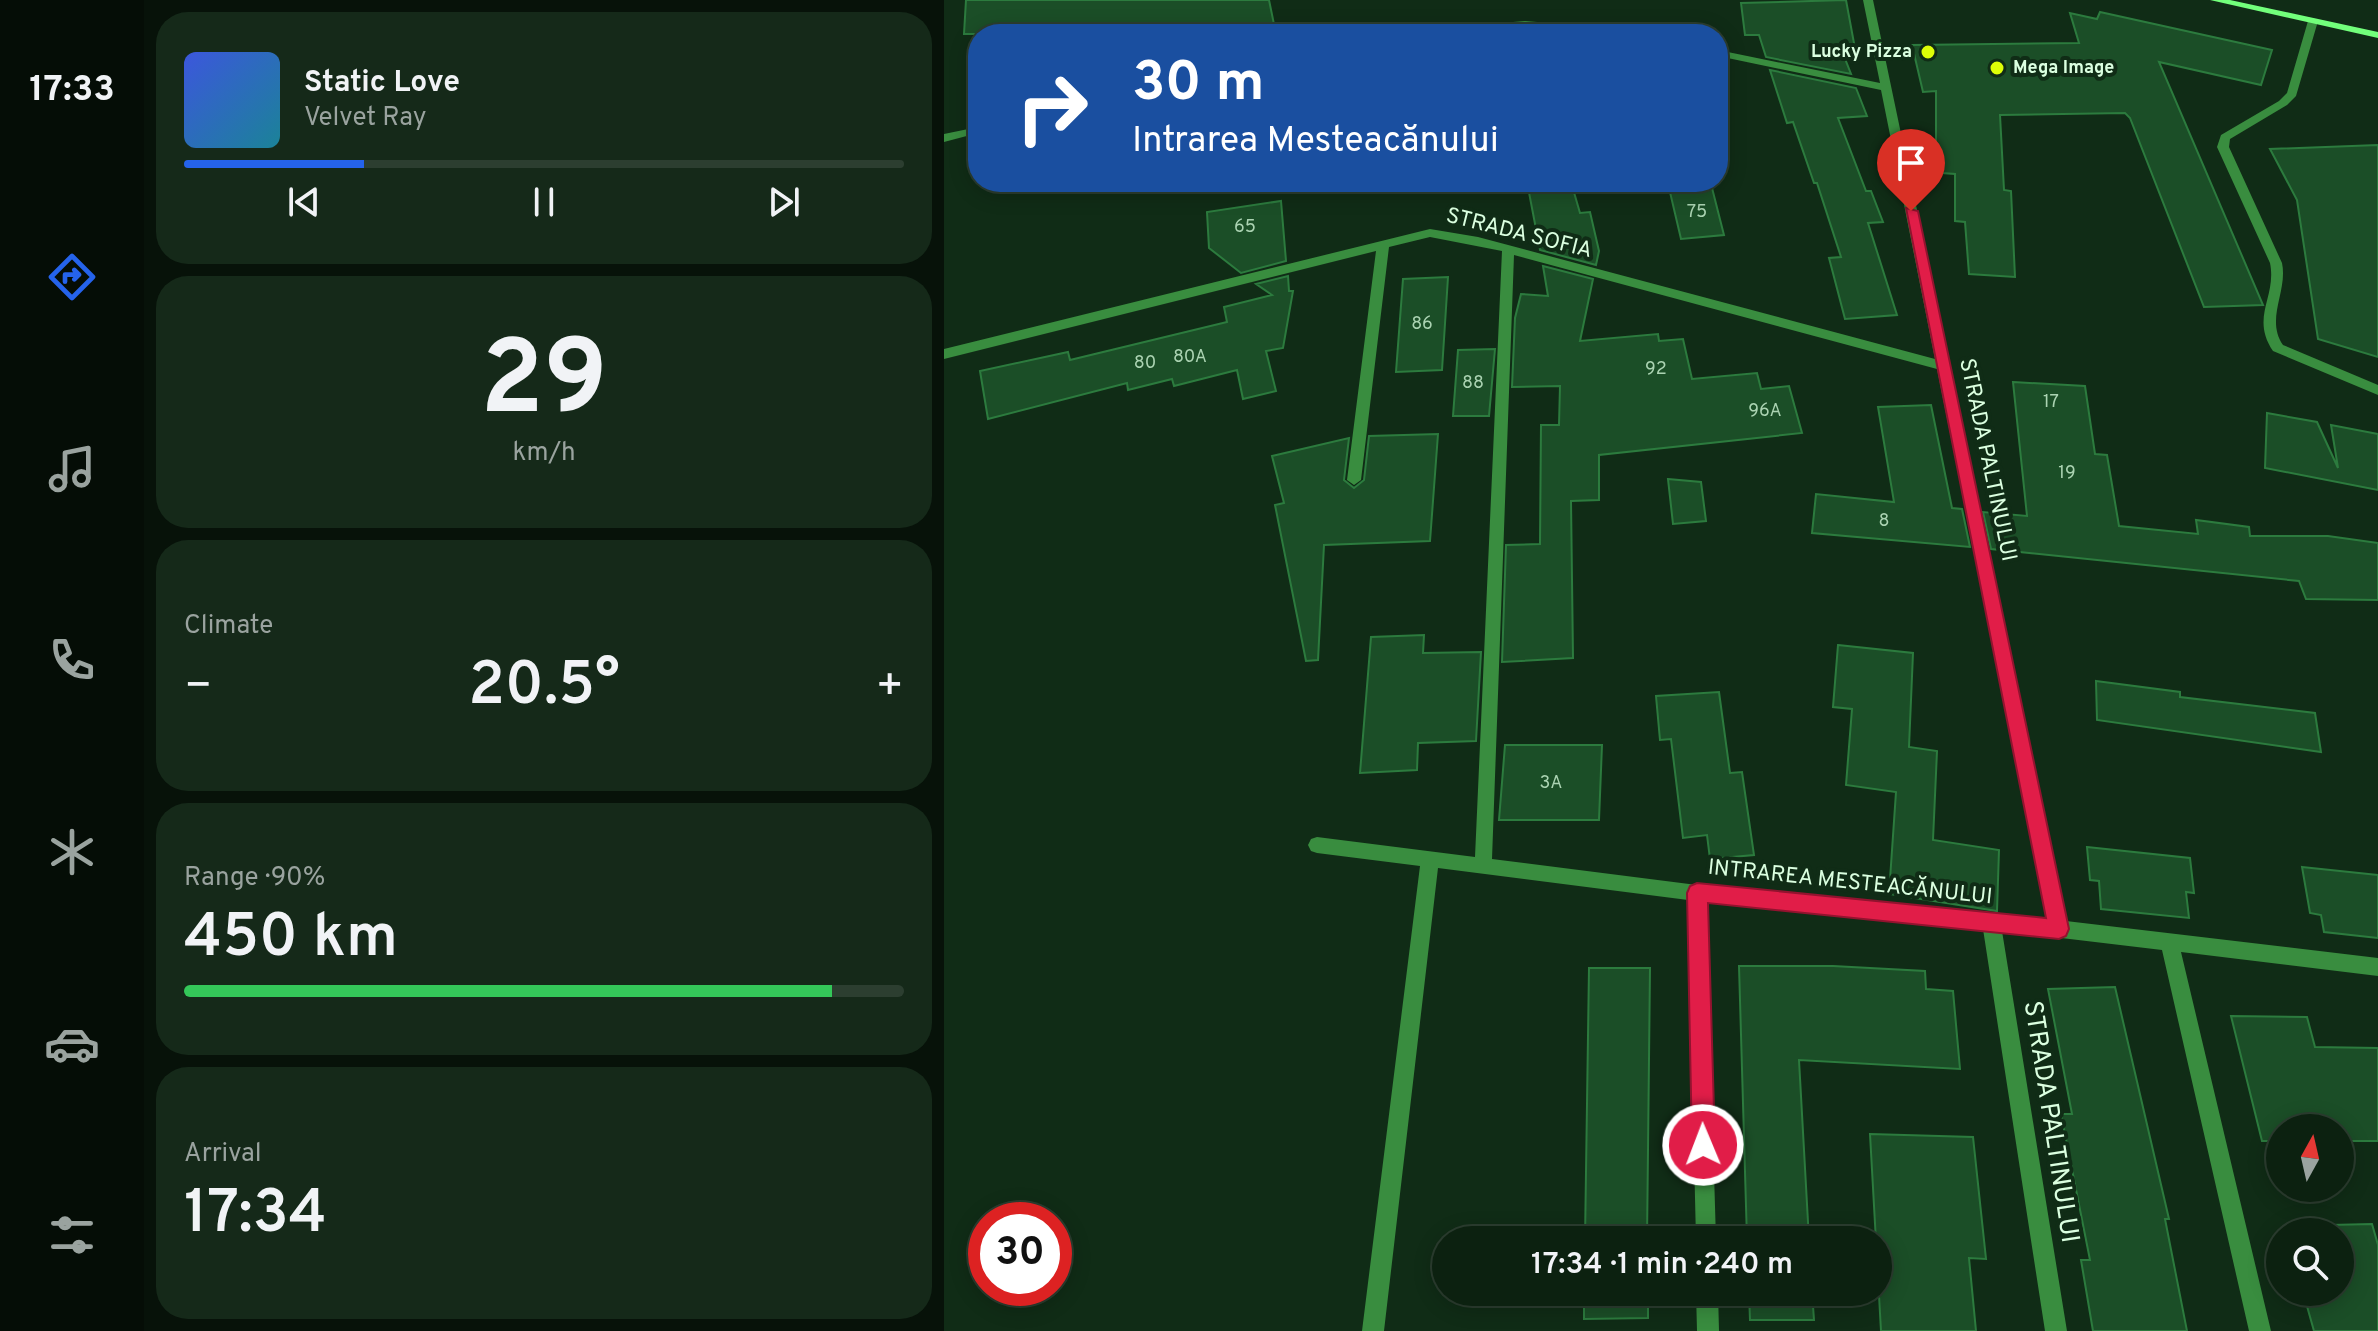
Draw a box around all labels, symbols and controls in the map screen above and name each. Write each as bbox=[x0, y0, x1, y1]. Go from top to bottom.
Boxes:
place label: Lucky Pizza bbox=[1811, 41, 1912, 64]
marker: Lucky Pizza bbox=[1919, 43, 1937, 61]
text: 30 m bbox=[1132, 50, 1265, 120]
icon: right bbox=[1000, 56, 1104, 160]
place label: Mega Image bbox=[2013, 57, 2114, 80]
marker: Mega Image bbox=[1988, 59, 2006, 77]
text: Static Love bbox=[304, 65, 460, 102]
text: 17:33 bbox=[29, 68, 115, 114]
text: Velvet Ray bbox=[304, 102, 427, 135]
text: Intrarea Mesteacănului bbox=[1132, 119, 1499, 165]
pin bbox=[1877, 129, 1945, 211]
icon: arrive bbox=[1889, 141, 1933, 185]
icon: previous bbox=[282, 180, 326, 224]
icon: pause bbox=[522, 180, 566, 224]
icon: next bbox=[762, 180, 806, 224]
house number: 75 bbox=[1687, 201, 1707, 224]
street label: STRADA SOFIA bbox=[1443, 203, 1595, 265]
house number: 65 bbox=[1234, 216, 1256, 239]
icon: directions bbox=[44, 249, 100, 305]
house number: 86 bbox=[1411, 313, 1433, 336]
text: 29 bbox=[480, 319, 608, 451]
house number: 80A bbox=[1173, 346, 1207, 369]
house number: 80 bbox=[1134, 352, 1156, 375]
street label: STRADA PALTINULUI bbox=[1952, 356, 2022, 564]
house number: 92 bbox=[1645, 358, 1667, 381]
house number: 88 bbox=[1462, 372, 1484, 395]
house number: 17 bbox=[2043, 391, 2059, 414]
house number: 96A bbox=[1748, 400, 1782, 423]
text: km/h bbox=[512, 437, 576, 470]
icon: music bbox=[44, 441, 100, 497]
house number: 19 bbox=[2058, 462, 2076, 485]
house number: 8 bbox=[1879, 510, 1890, 533]
text: Climate bbox=[184, 610, 273, 643]
icon: phone bbox=[44, 632, 100, 688]
text: 20.5° bbox=[468, 650, 620, 726]
text: − bbox=[184, 660, 212, 716]
text: + bbox=[876, 660, 904, 716]
house number: 3A bbox=[1540, 772, 1562, 795]
icon: climate bbox=[44, 824, 100, 880]
street label: INTRAREA MESTEACĂNULUI bbox=[1706, 852, 1994, 911]
text: Range · 90% bbox=[184, 862, 325, 895]
text: 450 km bbox=[184, 902, 398, 978]
street label: STRADA PALTINULUI bbox=[2015, 999, 2085, 1245]
icon: car bbox=[44, 1016, 100, 1072]
position arrow bbox=[1661, 1103, 1745, 1187]
north arrow bbox=[2266, 1114, 2354, 1202]
map controls bbox=[2266, 1114, 2354, 1306]
text: Arrival bbox=[184, 1138, 262, 1171]
text: 17:34 bbox=[184, 1178, 327, 1254]
speed limit sign: 30 bbox=[968, 1202, 1072, 1306]
icon: filters bbox=[44, 1207, 100, 1263]
button: search bbox=[2266, 1218, 2354, 1306]
text: 17:34 · 1 min · 240 m bbox=[1531, 1247, 1793, 1284]

